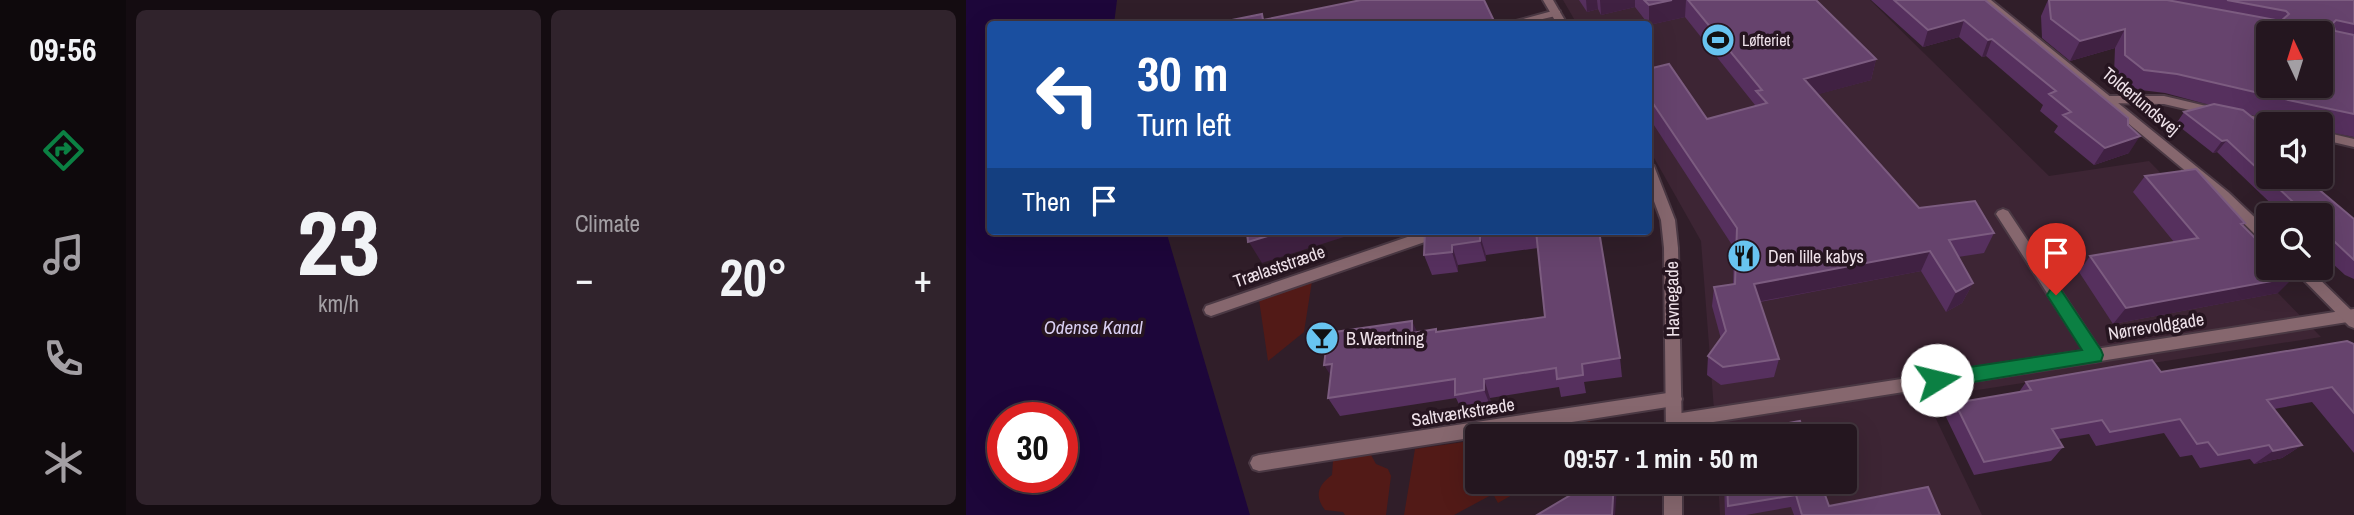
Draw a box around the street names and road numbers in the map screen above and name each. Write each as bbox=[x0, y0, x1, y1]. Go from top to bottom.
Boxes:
street label: Tolderlundsvej bbox=[2097, 61, 2185, 141]
street label: Trælaststræde bbox=[1230, 239, 1328, 293]
street label: Havnegade bbox=[1659, 261, 1685, 337]
street label: Nørrevoldgade bbox=[2106, 306, 2206, 346]
street label: Saltværkstræde bbox=[1410, 392, 1516, 432]

